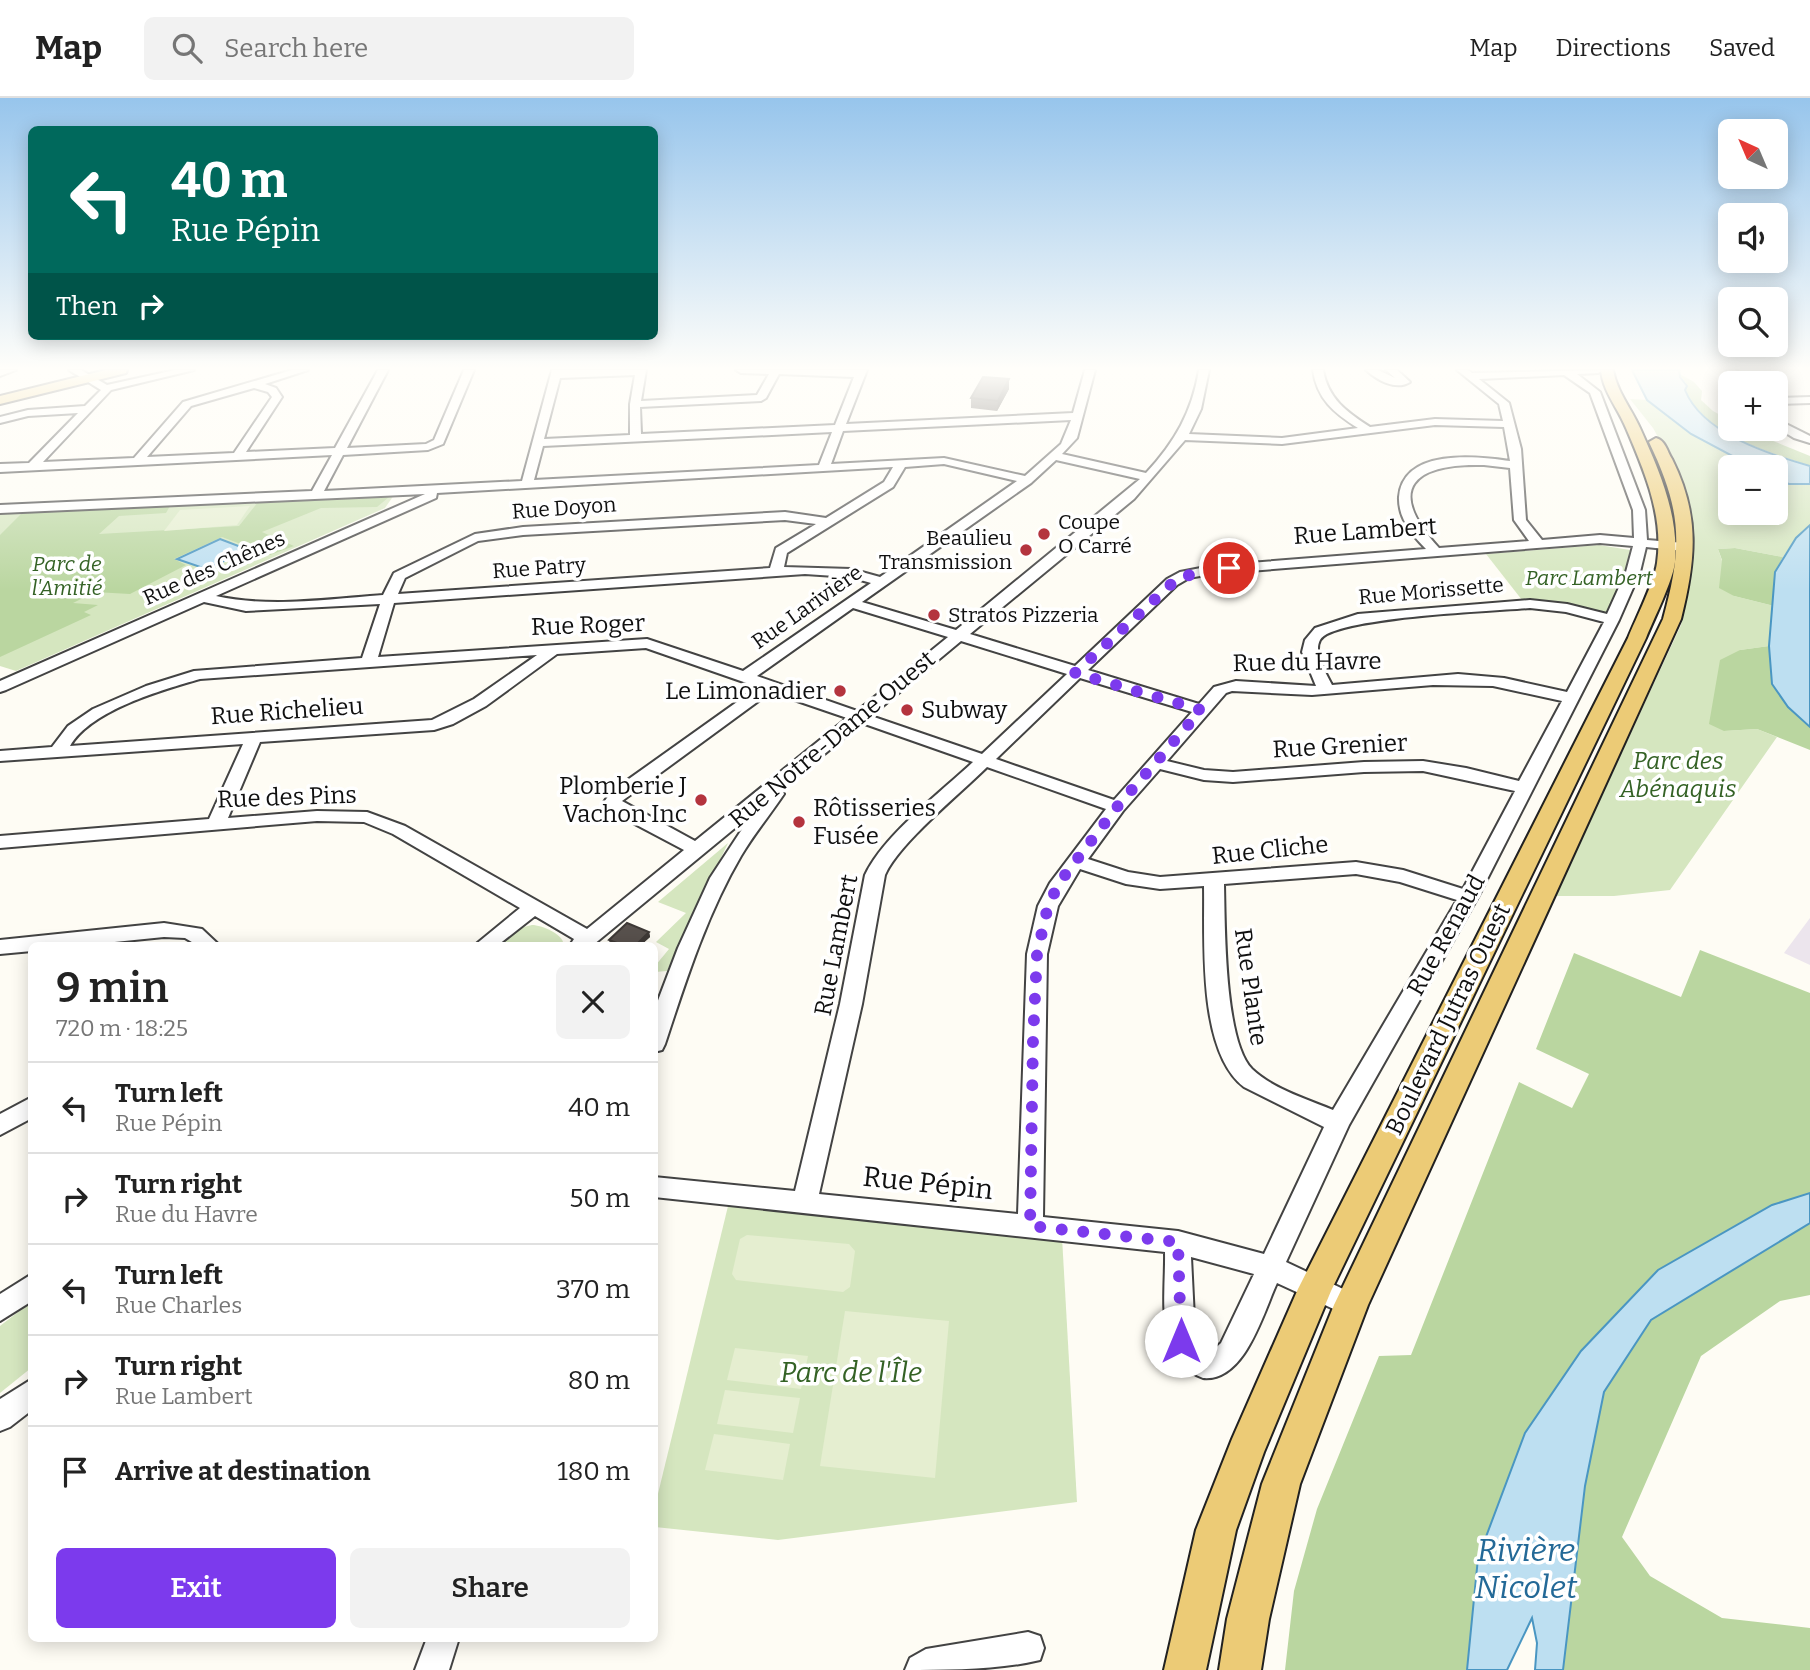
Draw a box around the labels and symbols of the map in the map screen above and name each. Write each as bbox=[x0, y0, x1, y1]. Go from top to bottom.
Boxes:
north arrow bbox=[1718, 119, 1788, 189]
street label: Rue Doyon bbox=[511, 491, 617, 525]
place label: Coupe O Carré bbox=[1058, 509, 1132, 559]
street label: Rue Lambert bbox=[1292, 512, 1438, 550]
street label: Rue des Chênes bbox=[139, 525, 289, 611]
place label: Beaulieu Transmission bbox=[879, 525, 1012, 575]
marker: Coupe O Carré bbox=[1036, 526, 1052, 542]
pin bbox=[1199, 538, 1259, 598]
marker: Beaulieu Transmission bbox=[1018, 542, 1034, 558]
park label: Parc de l'Amitié bbox=[32, 551, 103, 601]
street label: Rue Patry bbox=[491, 552, 588, 584]
street label: Rue Larivière bbox=[747, 559, 867, 655]
park label: Parc Lambert bbox=[1525, 565, 1653, 591]
street label: Rue Morissette bbox=[1357, 572, 1505, 610]
place label: Stratos Pizzeria bbox=[948, 602, 1099, 628]
marker: Stratos Pizzeria bbox=[926, 607, 942, 623]
street label: Rue Roger bbox=[530, 609, 646, 641]
street label: Rue Notre-Dame Ouest bbox=[723, 645, 941, 833]
street label: Rue du Havre bbox=[1232, 647, 1382, 677]
place label: Le Limonadier bbox=[665, 677, 826, 705]
marker: Le Limonadier bbox=[832, 683, 848, 699]
street label: Rue Richelieu bbox=[210, 692, 364, 730]
place label: Subway bbox=[921, 696, 1007, 724]
marker: Subway bbox=[899, 702, 915, 718]
street label: Rue Grenier bbox=[1272, 728, 1409, 764]
park label: Parc des Abénaquis bbox=[1619, 747, 1736, 803]
place label: Plomberie J Vachon Inc bbox=[559, 772, 687, 828]
street label: Rue des Pins bbox=[217, 781, 357, 813]
marker: Plomberie J Vachon Inc bbox=[693, 792, 709, 808]
place label: Rôtisseries Fusée bbox=[813, 794, 936, 850]
marker: Rôtisseries Fusée bbox=[791, 814, 807, 830]
street label: Rue Cliche bbox=[1210, 830, 1330, 870]
street label: Rue Renaud bbox=[1401, 870, 1491, 1000]
street label: Rue Lambert bbox=[809, 872, 863, 1018]
street label: Boulevard Jutras Ouest bbox=[1380, 898, 1516, 1139]
street label: Rue Plante bbox=[1229, 926, 1273, 1048]
street label: Rue Pépin bbox=[861, 1160, 995, 1206]
position arrow bbox=[1144, 1304, 1218, 1378]
park label: Parc de l'Île bbox=[780, 1356, 922, 1389]
water label: Rivière Nicolet bbox=[1475, 1531, 1578, 1606]

